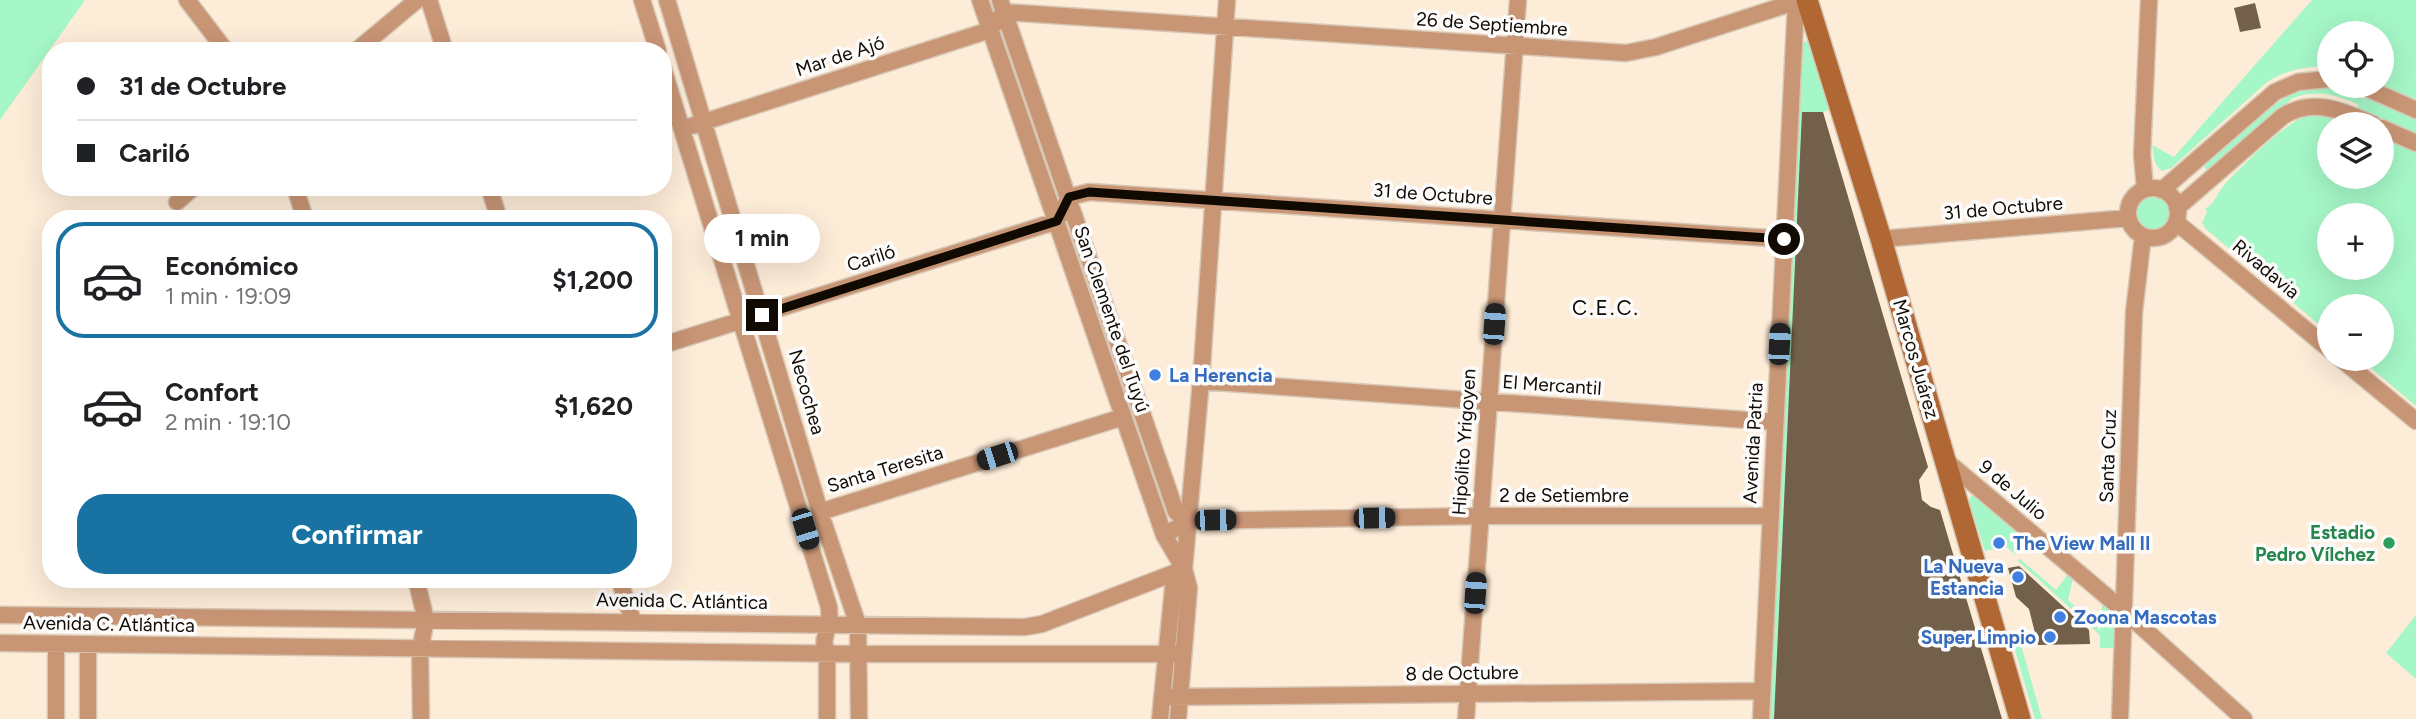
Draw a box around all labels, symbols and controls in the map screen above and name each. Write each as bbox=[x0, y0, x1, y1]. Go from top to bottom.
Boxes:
street label: 26 de Septiembre bbox=[1416, 7, 1568, 41]
map controls bbox=[2317, 21, 2394, 371]
button: locate bbox=[2317, 21, 2394, 98]
street label: Mar de Ajó bbox=[793, 31, 887, 81]
text: 31 de Octubre bbox=[119, 70, 286, 102]
button: layers bbox=[2317, 112, 2394, 189]
text: Cariló bbox=[119, 137, 190, 169]
street label: 31 de Octubre bbox=[1372, 178, 1494, 210]
street label: 31 de Octubre bbox=[1942, 191, 2064, 225]
button: + bbox=[2317, 203, 2394, 280]
callout: 1 min bbox=[704, 214, 820, 262]
street label: San Clemente del Tuyú bbox=[1069, 223, 1155, 415]
route start bbox=[1768, 223, 1800, 255]
text: 1 min bbox=[735, 224, 789, 252]
street label: Rivadavia bbox=[2228, 234, 2304, 304]
street label: Cariló bbox=[844, 239, 898, 277]
icon: car bbox=[81, 249, 144, 312]
text: Económico bbox=[165, 250, 298, 282]
text: $1,200 bbox=[552, 264, 633, 296]
text: 1 min · 19:09 bbox=[165, 282, 291, 310]
button: − bbox=[2317, 294, 2394, 371]
district label: C.E.C. bbox=[1572, 295, 1640, 320]
street label: Marcos Juárez bbox=[1888, 297, 1944, 421]
route end bbox=[746, 299, 778, 331]
car bbox=[1483, 302, 1506, 346]
car bbox=[1768, 322, 1791, 366]
street label: Necochea bbox=[784, 347, 830, 437]
place label: La Herencia bbox=[1169, 364, 1273, 387]
marker: La Herencia bbox=[1147, 367, 1163, 383]
street label: Hipólito Yrigoyen bbox=[1447, 368, 1481, 516]
street label: El Mercantil bbox=[1502, 370, 1602, 400]
icon: car bbox=[81, 375, 144, 438]
text: Confort bbox=[165, 376, 259, 408]
street label: Avenida Patria bbox=[1738, 382, 1768, 504]
text: $1,620 bbox=[554, 390, 633, 422]
text: 2 min · 19:10 bbox=[165, 408, 291, 436]
street label: Santa Cruz bbox=[2095, 409, 2121, 503]
street label: Santa Teresita bbox=[824, 440, 946, 498]
car bbox=[974, 440, 1021, 472]
street label: 9 de Julio bbox=[1974, 455, 2052, 525]
street label: 2 de Setiembre bbox=[1499, 484, 1629, 507]
button: Confirmar bbox=[77, 494, 637, 574]
car bbox=[789, 506, 822, 552]
car bbox=[1353, 507, 1396, 529]
car bbox=[1194, 509, 1237, 531]
place label: Estadio Pedro Vílchez bbox=[2255, 521, 2375, 566]
place label: The View Mall II bbox=[2013, 532, 2150, 555]
marker: The View Mall II bbox=[1991, 535, 2007, 551]
marker: Estadio Pedro Vílchez bbox=[2381, 535, 2397, 551]
place label: La Nueva Estancia bbox=[1923, 555, 2004, 600]
marker: La Nueva Estancia bbox=[2010, 569, 2026, 585]
car bbox=[1464, 571, 1487, 615]
street label: Avenida C. Atlántica bbox=[596, 588, 768, 614]
place label: Zoona Mascotas bbox=[2074, 606, 2217, 629]
marker: Zoona Mascotas bbox=[2052, 609, 2068, 625]
street label: Avenida C. Atlántica bbox=[23, 611, 195, 637]
place label: Super Limpio bbox=[1921, 626, 2036, 649]
marker: Super Limpio bbox=[2042, 629, 2058, 645]
street label: 8 de Octubre bbox=[1405, 661, 1519, 685]

